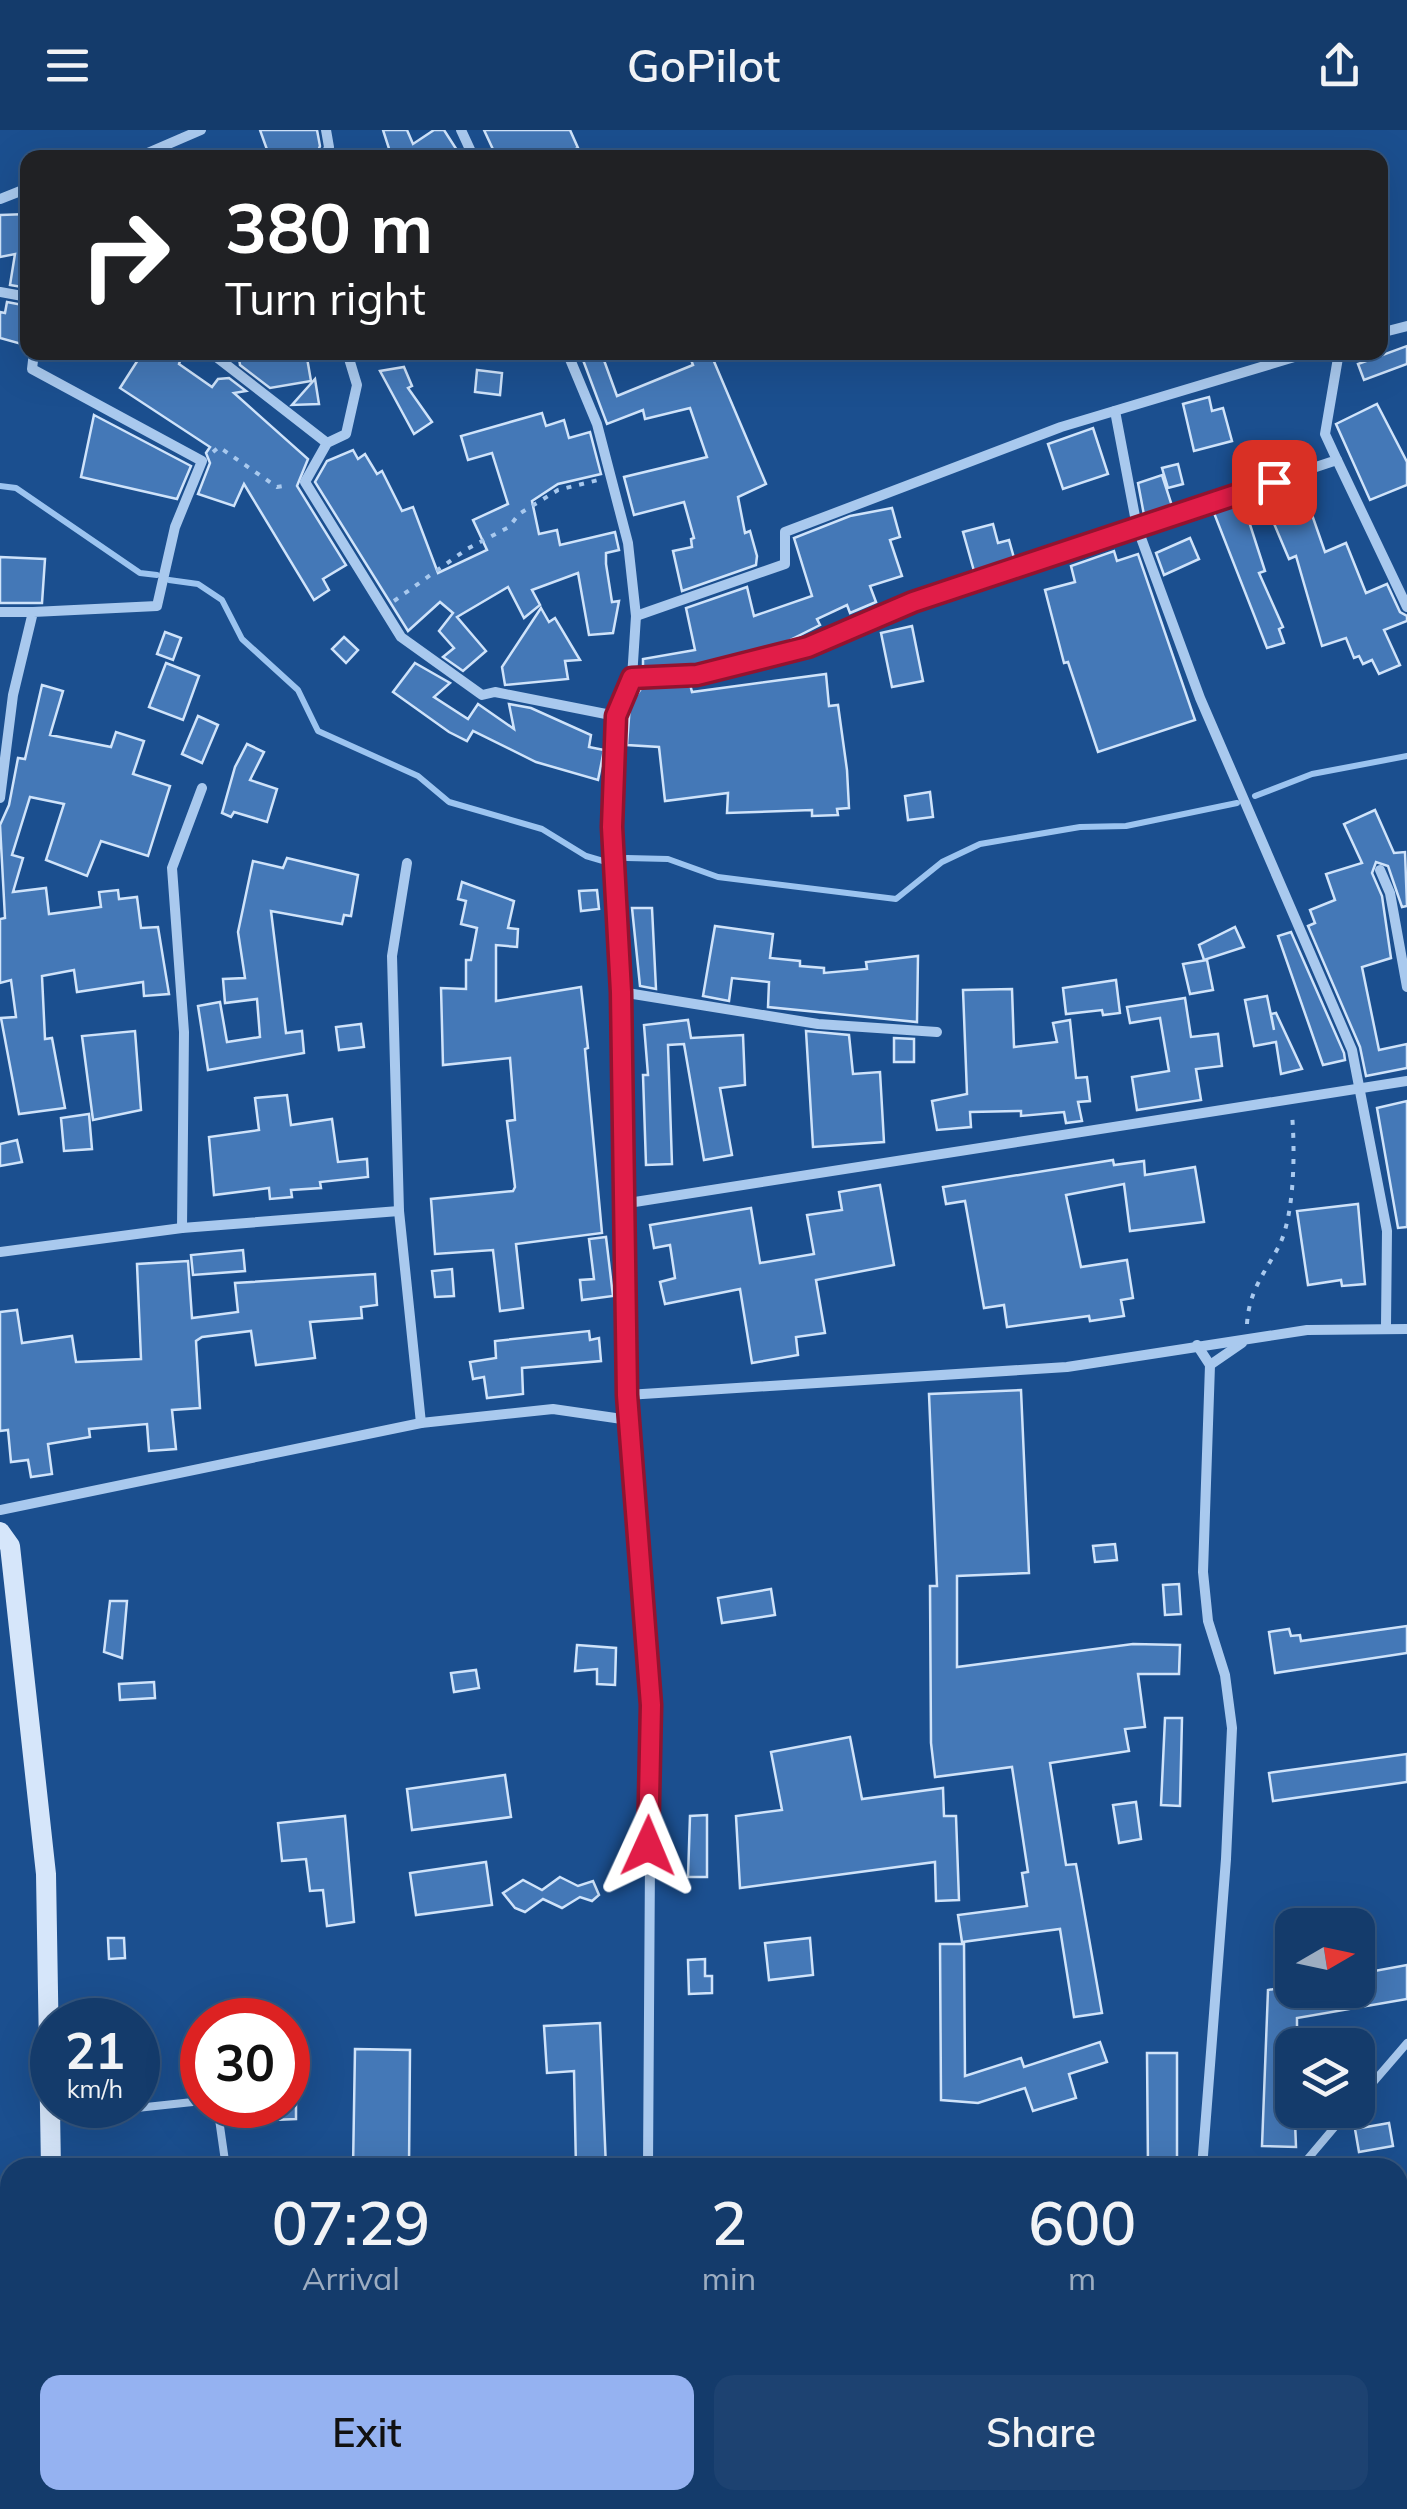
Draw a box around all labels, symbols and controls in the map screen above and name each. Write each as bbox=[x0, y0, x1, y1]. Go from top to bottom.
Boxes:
text: GoPilot bbox=[627, 37, 780, 93]
icon: menu bbox=[40, 38, 95, 93]
icon: share bbox=[1312, 38, 1367, 93]
text: 380 m bbox=[225, 183, 433, 271]
icon: right bbox=[60, 190, 190, 320]
text: Turn right bbox=[225, 270, 426, 326]
pin bbox=[1232, 440, 1317, 525]
icon: arrive bbox=[1247, 455, 1302, 510]
position arrow bbox=[596, 1794, 700, 1898]
north arrow bbox=[1275, 1908, 1375, 2008]
map controls bbox=[1275, 1908, 1375, 2128]
speed limit sign: 30 bbox=[180, 1998, 310, 2128]
text: 21 bbox=[65, 2019, 125, 2082]
button: layers bbox=[1275, 2028, 1375, 2128]
text: km/h bbox=[67, 2073, 123, 2104]
text: 07:29 bbox=[272, 2185, 430, 2260]
text: 2 bbox=[711, 2185, 747, 2260]
text: 600 bbox=[1028, 2185, 1136, 2260]
text: Arrival bbox=[302, 2258, 400, 2298]
text: min bbox=[702, 2258, 756, 2298]
text: m bbox=[1068, 2258, 1096, 2298]
button: Exit bbox=[40, 2375, 694, 2490]
button: Share bbox=[714, 2375, 1368, 2490]

